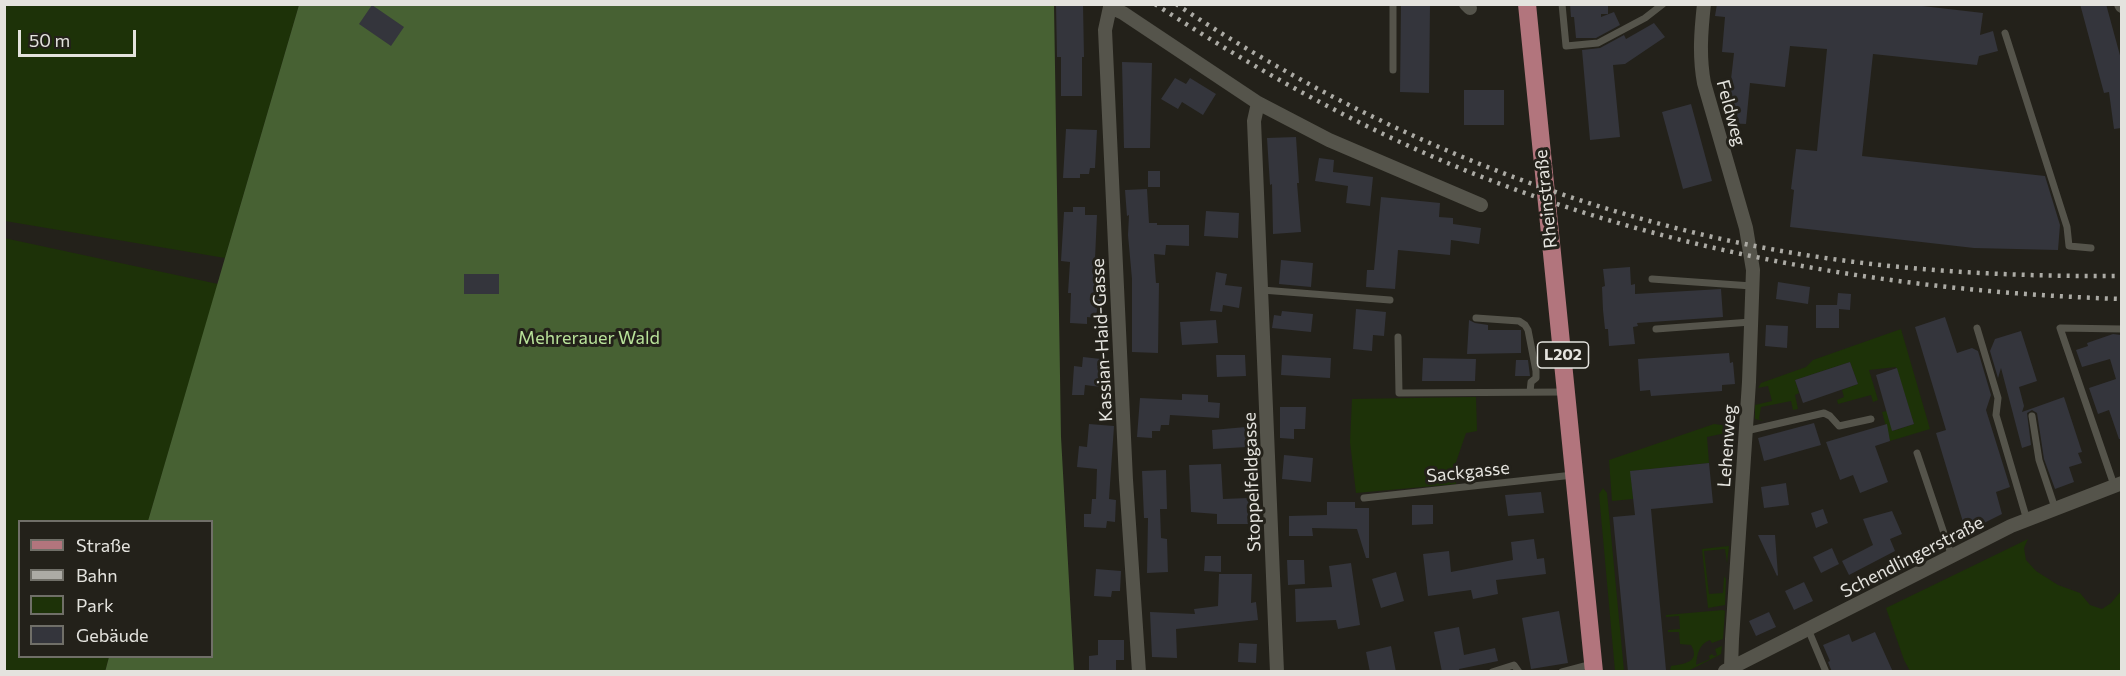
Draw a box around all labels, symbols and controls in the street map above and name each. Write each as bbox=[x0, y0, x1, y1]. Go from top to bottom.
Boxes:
scale bar bbox=[21, 18, 140, 56]
text: 50 m bbox=[29, 29, 70, 51]
street label: Feldweg bbox=[1712, 77, 1750, 149]
street label: Rheinstraße bbox=[1530, 149, 1562, 249]
street label: Kassian-Haid-Gasse bbox=[1087, 258, 1117, 422]
park label: Mehrerauer Wald bbox=[518, 327, 660, 349]
road number: L202 bbox=[1538, 342, 1588, 368]
street label: Lehenweg bbox=[1713, 404, 1741, 488]
street label: Stoppelfeldgasse bbox=[1239, 412, 1265, 552]
street label: Sackgasse bbox=[1425, 457, 1511, 487]
street label: Schendlingerstraße bbox=[1837, 512, 1987, 602]
legend bbox=[18, 520, 213, 658]
text: Straße bbox=[76, 534, 131, 556]
text: Bahn bbox=[76, 564, 118, 586]
text: Park bbox=[76, 594, 114, 616]
text: Gebäude bbox=[76, 624, 149, 646]

